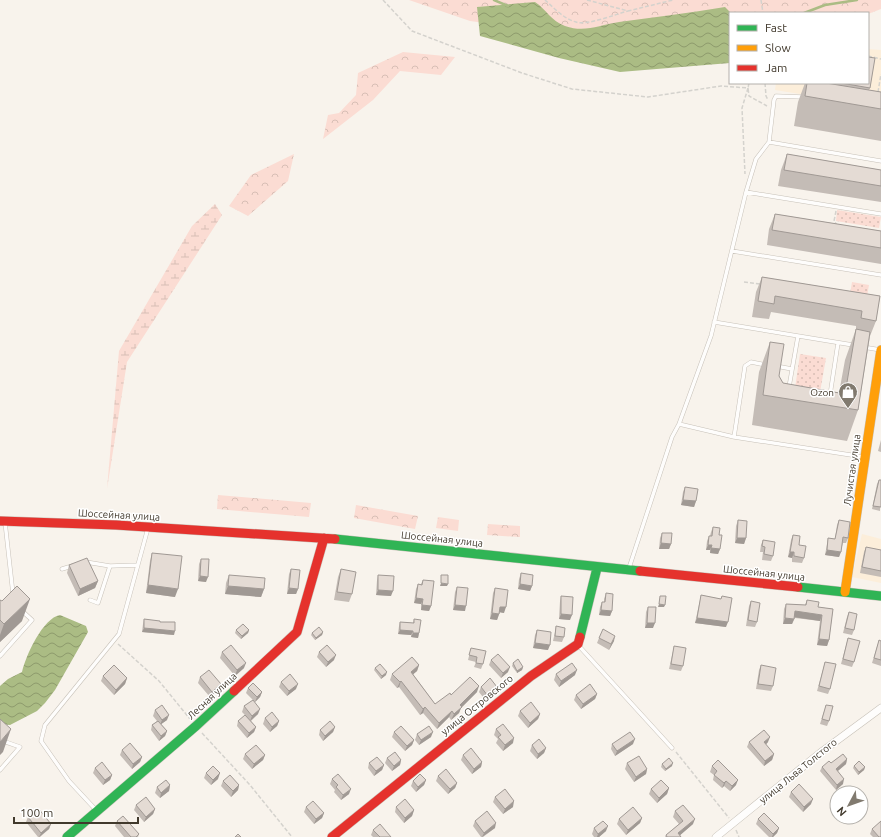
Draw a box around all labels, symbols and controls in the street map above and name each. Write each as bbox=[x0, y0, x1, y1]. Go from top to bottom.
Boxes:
legend bbox=[729, 12, 869, 84]
text: Fast bbox=[765, 21, 787, 34]
text: Slow bbox=[765, 41, 791, 54]
text: Jam bbox=[765, 61, 787, 74]
shop icon: Ozon bbox=[837, 381, 859, 409]
place label: Ozon bbox=[810, 387, 834, 398]
street label: Лучистая улица bbox=[842, 433, 862, 507]
street label: Шоссейная улица bbox=[78, 507, 160, 523]
street label: Шоссейная улица bbox=[400, 529, 484, 549]
street label: Шоссейная улица bbox=[722, 563, 806, 583]
street label: Лесная улица bbox=[185, 670, 239, 722]
street label: улица Островского bbox=[439, 673, 515, 737]
street label: улица Льва Толстого bbox=[757, 736, 839, 806]
north arrow bbox=[829, 785, 869, 825]
scale bar bbox=[14, 799, 138, 825]
text: N bbox=[834, 805, 849, 819]
text: 100 m bbox=[20, 806, 53, 819]

